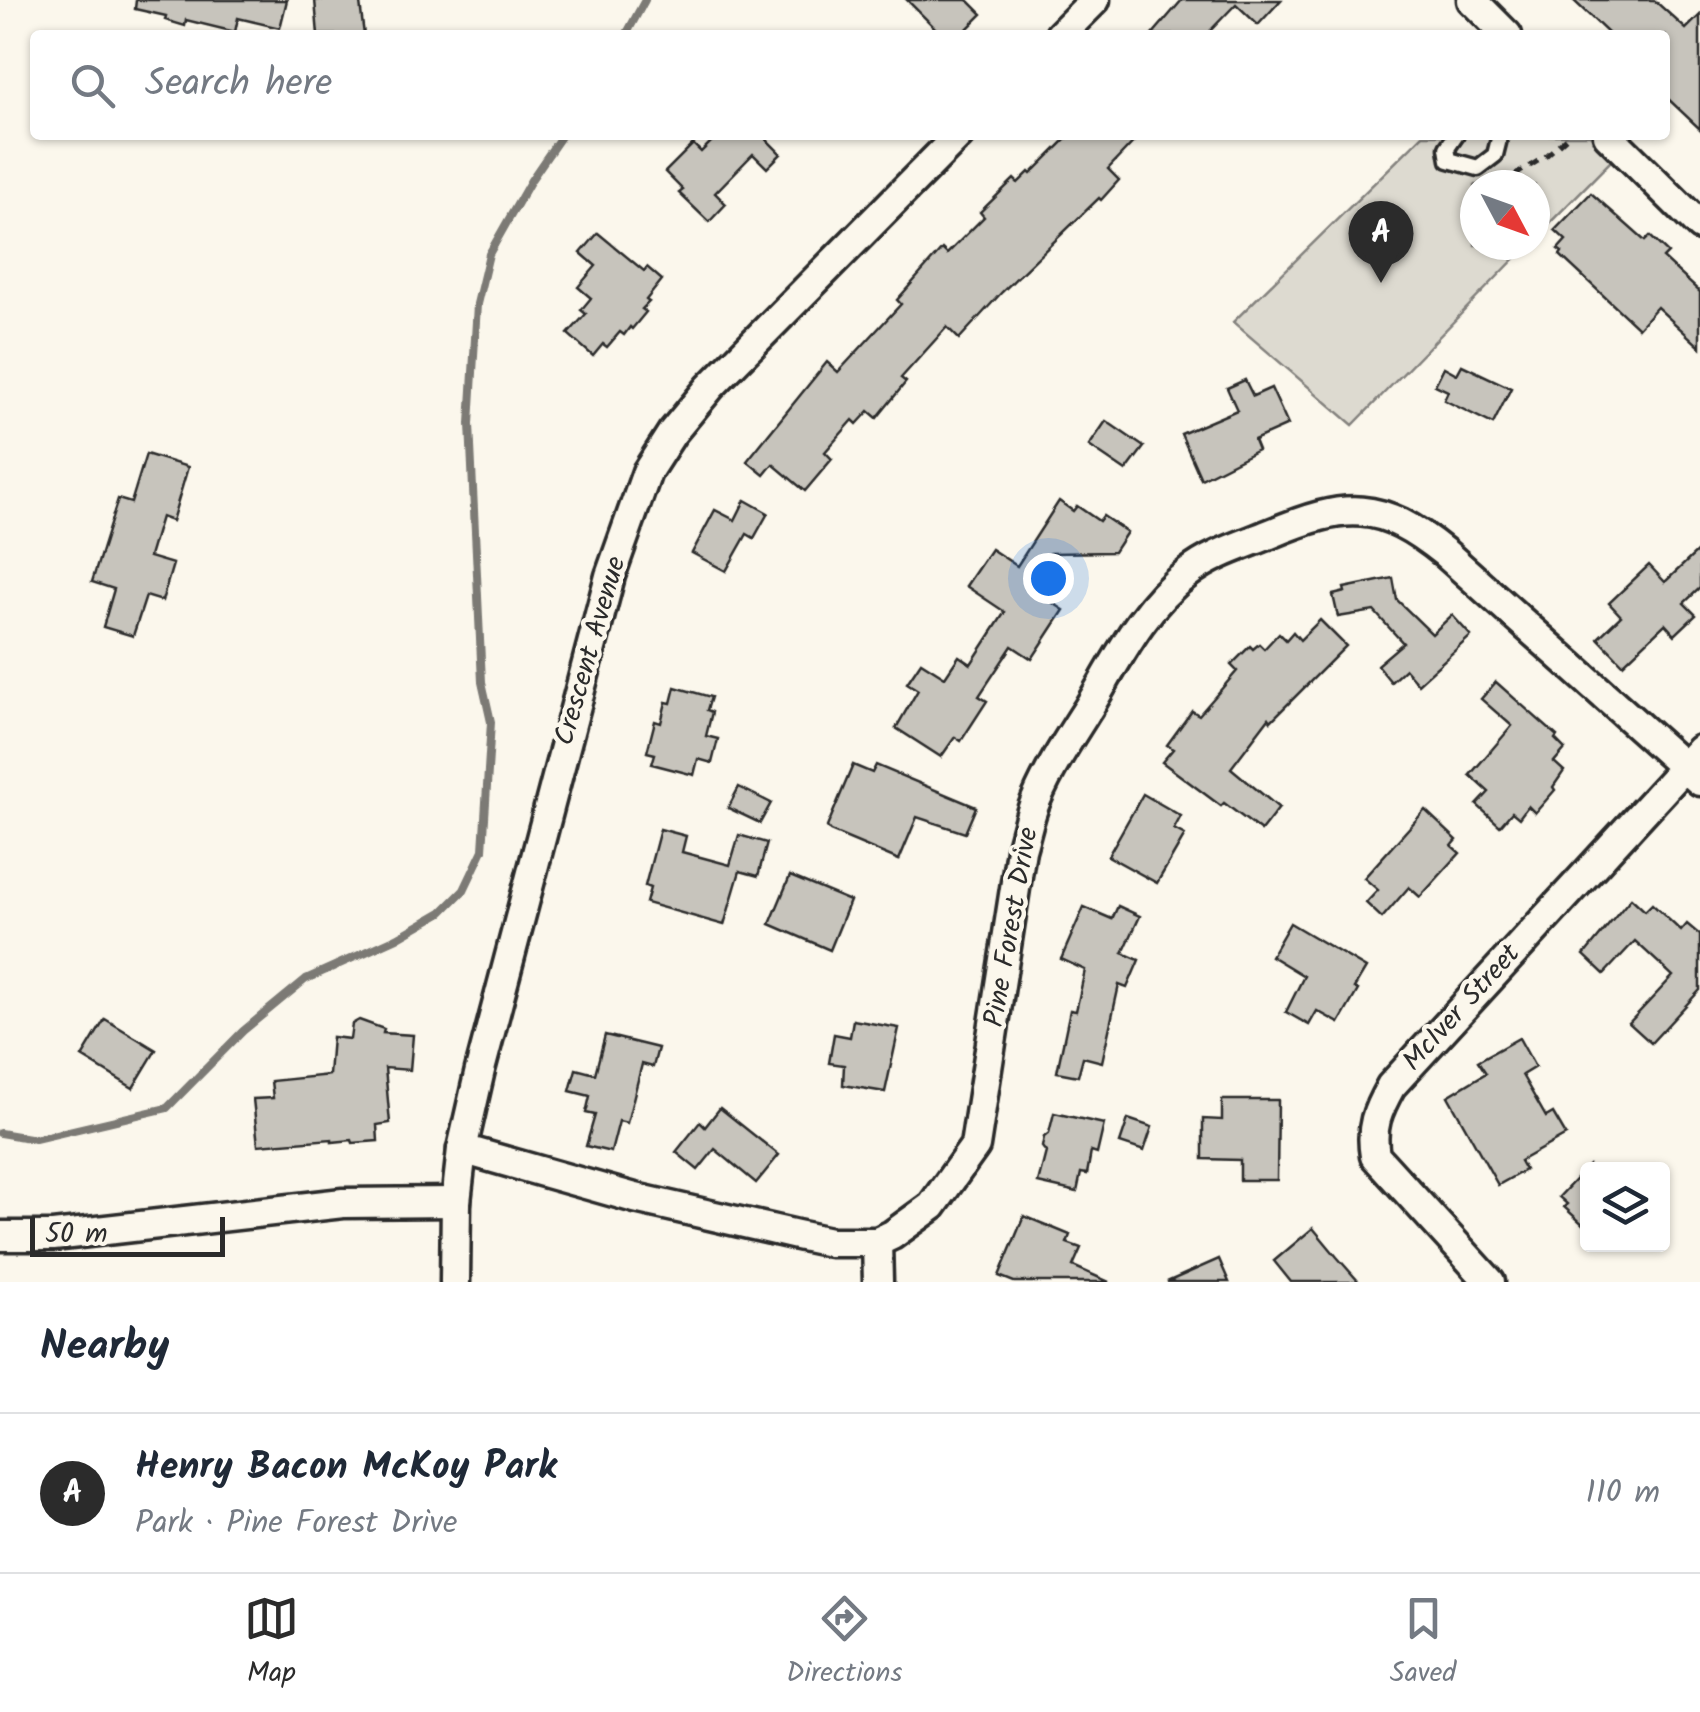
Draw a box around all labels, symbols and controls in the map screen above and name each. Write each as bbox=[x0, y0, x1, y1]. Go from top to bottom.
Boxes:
search box bbox=[30, 30, 1670, 140]
text: Search here bbox=[145, 55, 332, 115]
icon: search bbox=[65, 58, 120, 113]
north arrow bbox=[1460, 170, 1550, 260]
pin: A bbox=[1348, 200, 1414, 283]
street label: Crescent Avenue bbox=[542, 551, 640, 751]
your location bbox=[1023, 553, 1074, 604]
street label: Pine Forest Drive bbox=[972, 823, 1052, 1030]
street label: McIver Street bbox=[1392, 933, 1533, 1082]
map controls bbox=[1580, 1162, 1670, 1252]
button: layers bbox=[1580, 1162, 1670, 1252]
scale bar bbox=[30, 1212, 225, 1256]
text: 50 m bbox=[45, 1212, 108, 1257]
text: Nearby bbox=[40, 1314, 169, 1381]
text: Henry Bacon McKoy Park bbox=[135, 1438, 557, 1498]
text: A bbox=[62, 1468, 83, 1519]
text: 110 m bbox=[1586, 1468, 1660, 1519]
text: Park · Pine Forest Drive bbox=[135, 1498, 457, 1549]
tab: Map bbox=[244, 1591, 299, 1696]
tab: Directions bbox=[786, 1591, 902, 1696]
tab: Saved bbox=[1390, 1591, 1456, 1696]

